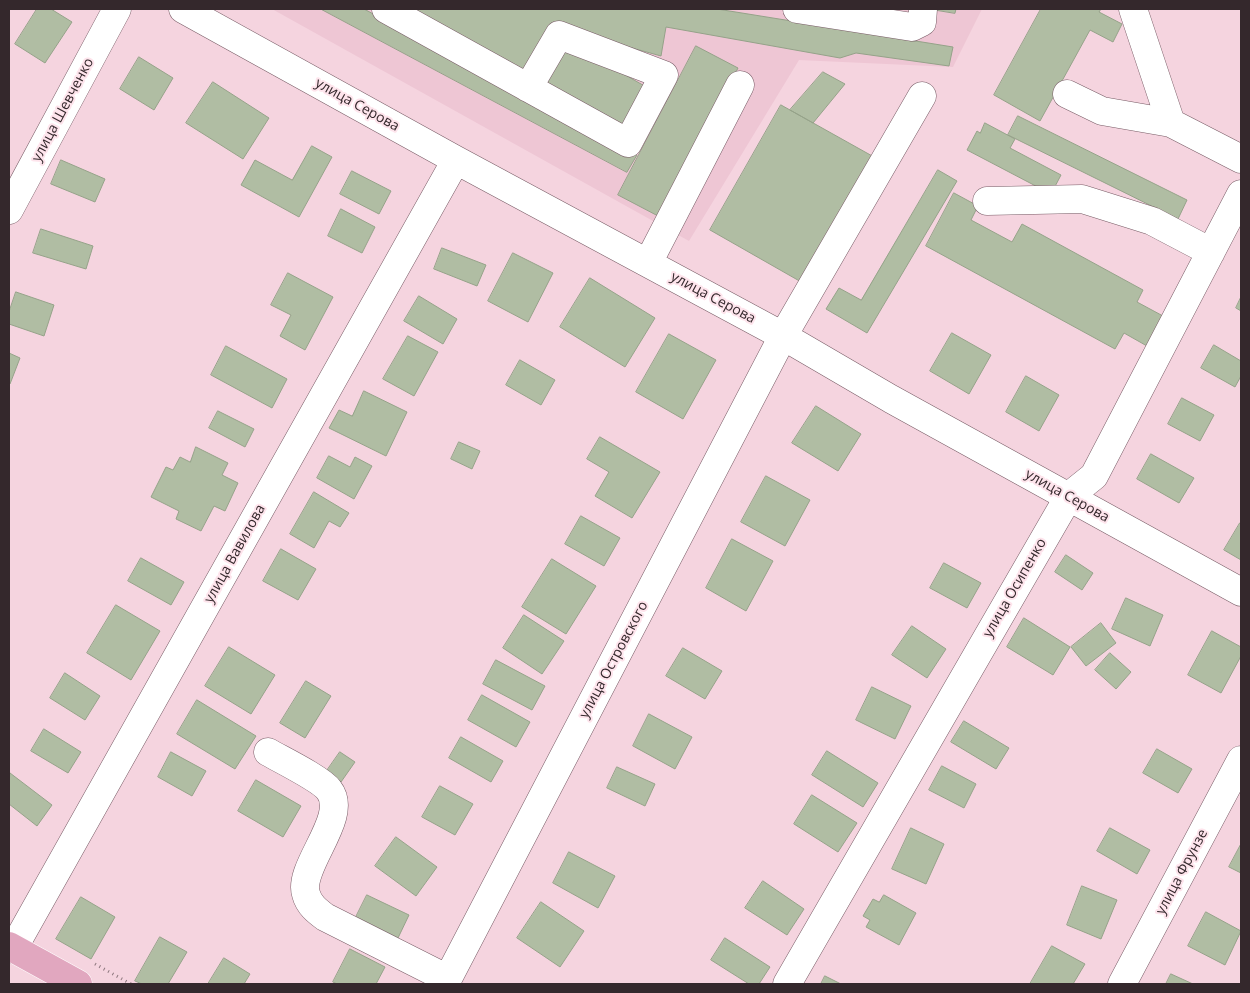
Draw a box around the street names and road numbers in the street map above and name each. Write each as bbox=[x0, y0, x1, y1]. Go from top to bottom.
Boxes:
street label: улица Шевченко bbox=[29, 55, 97, 165]
street label: улица Серова bbox=[312, 75, 402, 135]
street label: улица Серова bbox=[668, 269, 758, 327]
street label: улица Серова bbox=[1022, 466, 1112, 526]
street label: улица Вавилова bbox=[201, 502, 269, 606]
street label: улица Осипенко bbox=[980, 535, 1050, 641]
street label: улица Островского bbox=[576, 599, 652, 721]
street label: улица Фрунзе bbox=[1152, 826, 1212, 918]

